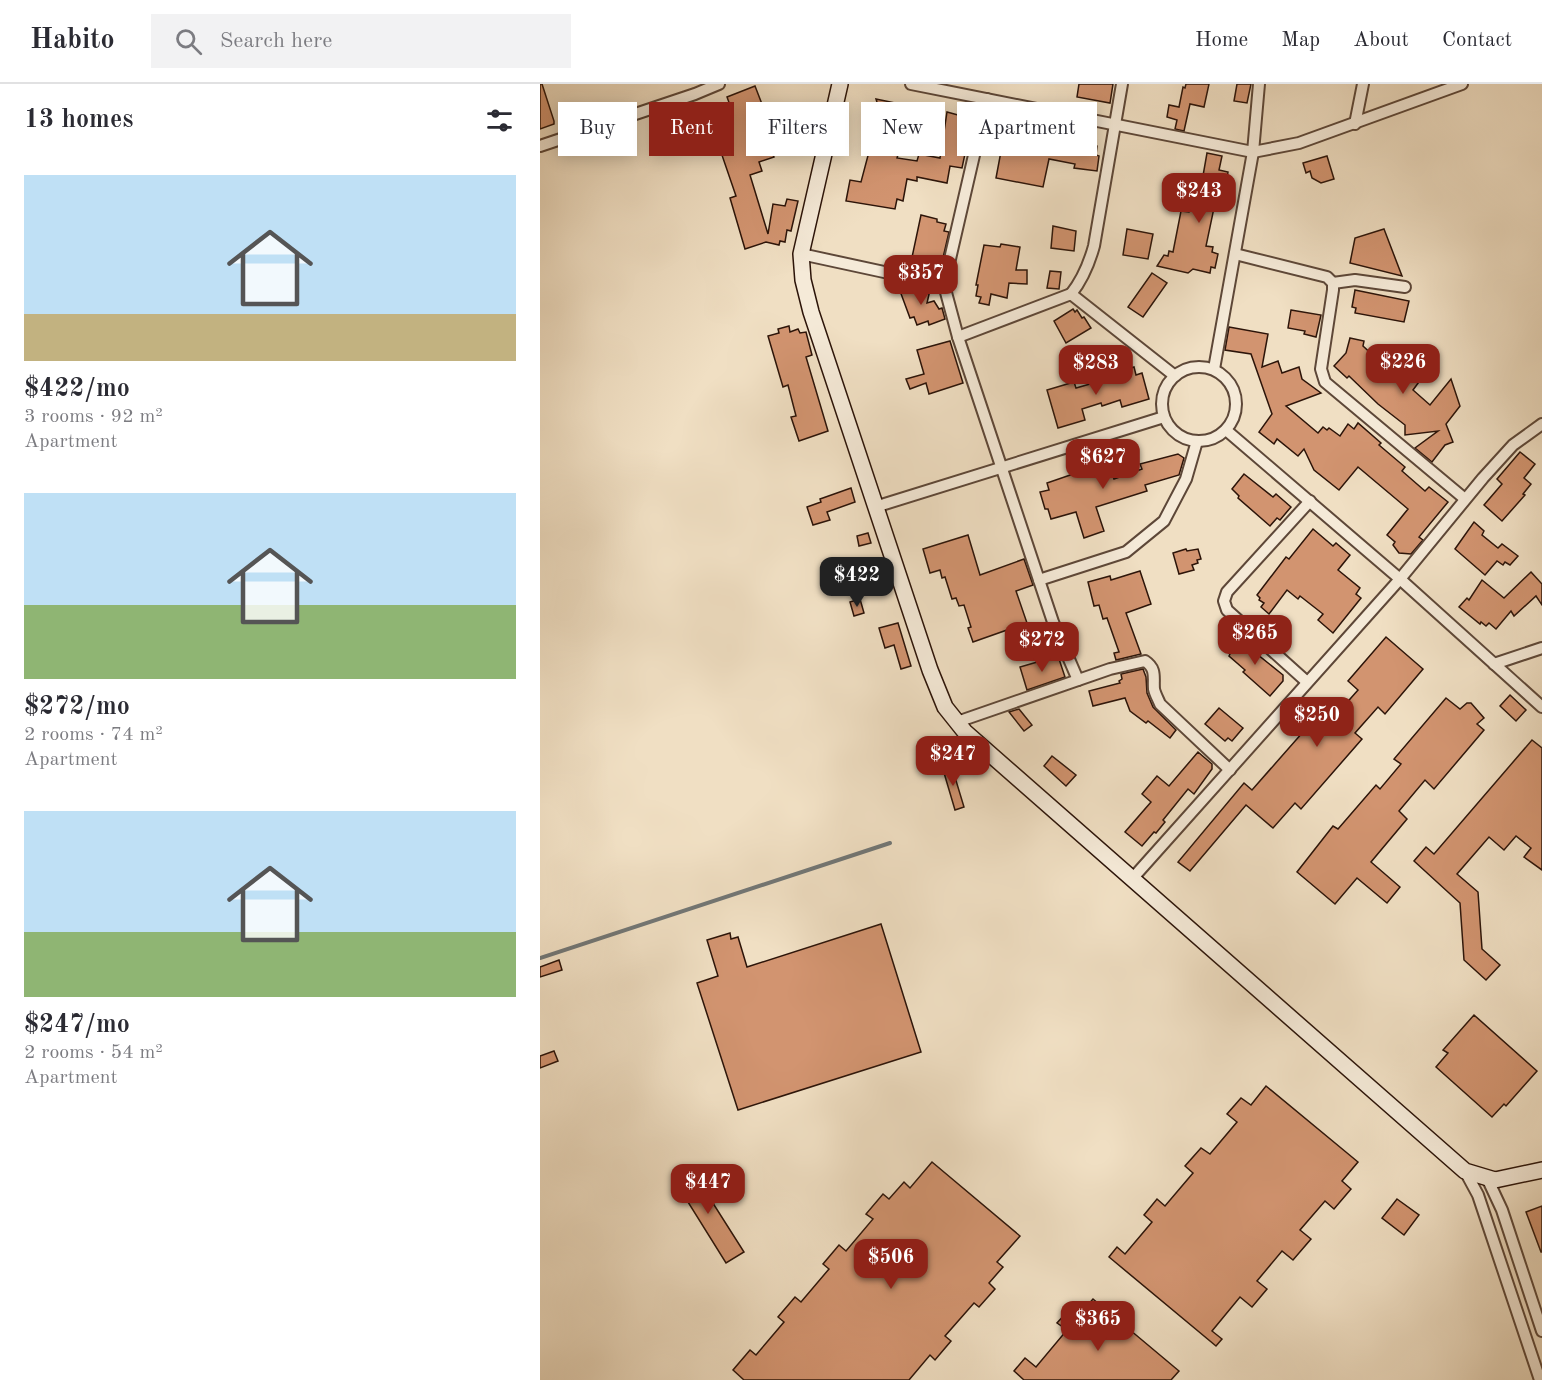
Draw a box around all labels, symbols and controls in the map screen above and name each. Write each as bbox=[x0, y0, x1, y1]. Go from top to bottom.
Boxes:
search box bbox=[151, 14, 571, 68]
icon: search bbox=[172, 25, 205, 58]
text: Habito bbox=[30, 27, 115, 55]
text: Search here bbox=[220, 30, 332, 52]
text: Home bbox=[1195, 30, 1248, 51]
text: Map bbox=[1281, 30, 1320, 51]
text: About bbox=[1353, 30, 1409, 51]
text: Contact bbox=[1442, 30, 1512, 51]
chip: Buy bbox=[558, 102, 637, 156]
chip: Rent bbox=[649, 102, 734, 156]
chip: Filters bbox=[746, 102, 849, 156]
chip: New bbox=[861, 102, 945, 156]
chip: Apartment bbox=[957, 102, 1097, 156]
icon: filters bbox=[483, 104, 516, 137]
text: 13 homes bbox=[24, 107, 133, 133]
pin: $243 bbox=[1163, 173, 1235, 224]
text: $243 bbox=[1176, 182, 1222, 202]
icon: home bbox=[216, 214, 324, 322]
pin: $357 bbox=[885, 255, 957, 306]
text: $357 bbox=[898, 264, 944, 284]
pin: $226 bbox=[1367, 344, 1439, 395]
pin: $283 bbox=[1060, 345, 1132, 396]
text: $226 bbox=[1380, 353, 1426, 373]
text: $283 bbox=[1073, 354, 1119, 374]
text: $422/mo bbox=[24, 376, 130, 402]
text: 3 rooms · 92 m² bbox=[24, 407, 163, 427]
text: Apartment bbox=[24, 432, 118, 452]
pin: $627 bbox=[1067, 439, 1139, 490]
text: $627 bbox=[1080, 448, 1126, 468]
icon: home bbox=[216, 532, 324, 640]
pin: $422 bbox=[821, 557, 893, 608]
text: $422 bbox=[834, 566, 880, 586]
pin: $265 bbox=[1219, 615, 1291, 666]
pin: $272 bbox=[1006, 622, 1078, 673]
text: $265 bbox=[1232, 624, 1278, 644]
text: $272 bbox=[1019, 631, 1065, 651]
text: $272/mo bbox=[24, 694, 130, 720]
pin: $250 bbox=[1281, 697, 1353, 748]
text: $250 bbox=[1294, 706, 1340, 726]
text: 2 rooms · 74 m² bbox=[24, 725, 163, 745]
pin: $247 bbox=[917, 736, 989, 787]
text: $247 bbox=[930, 745, 976, 765]
text: Apartment bbox=[24, 750, 118, 770]
icon: home bbox=[216, 850, 324, 958]
text: $247/mo bbox=[24, 1012, 130, 1038]
text: 2 rooms · 54 m² bbox=[24, 1043, 163, 1063]
text: Apartment bbox=[24, 1068, 118, 1088]
pin: $447 bbox=[672, 1164, 744, 1215]
text: $447 bbox=[685, 1173, 731, 1193]
pin: $506 bbox=[855, 1239, 927, 1290]
text: $506 bbox=[868, 1248, 914, 1268]
pin: $365 bbox=[1062, 1301, 1134, 1352]
text: $365 bbox=[1075, 1310, 1121, 1330]

